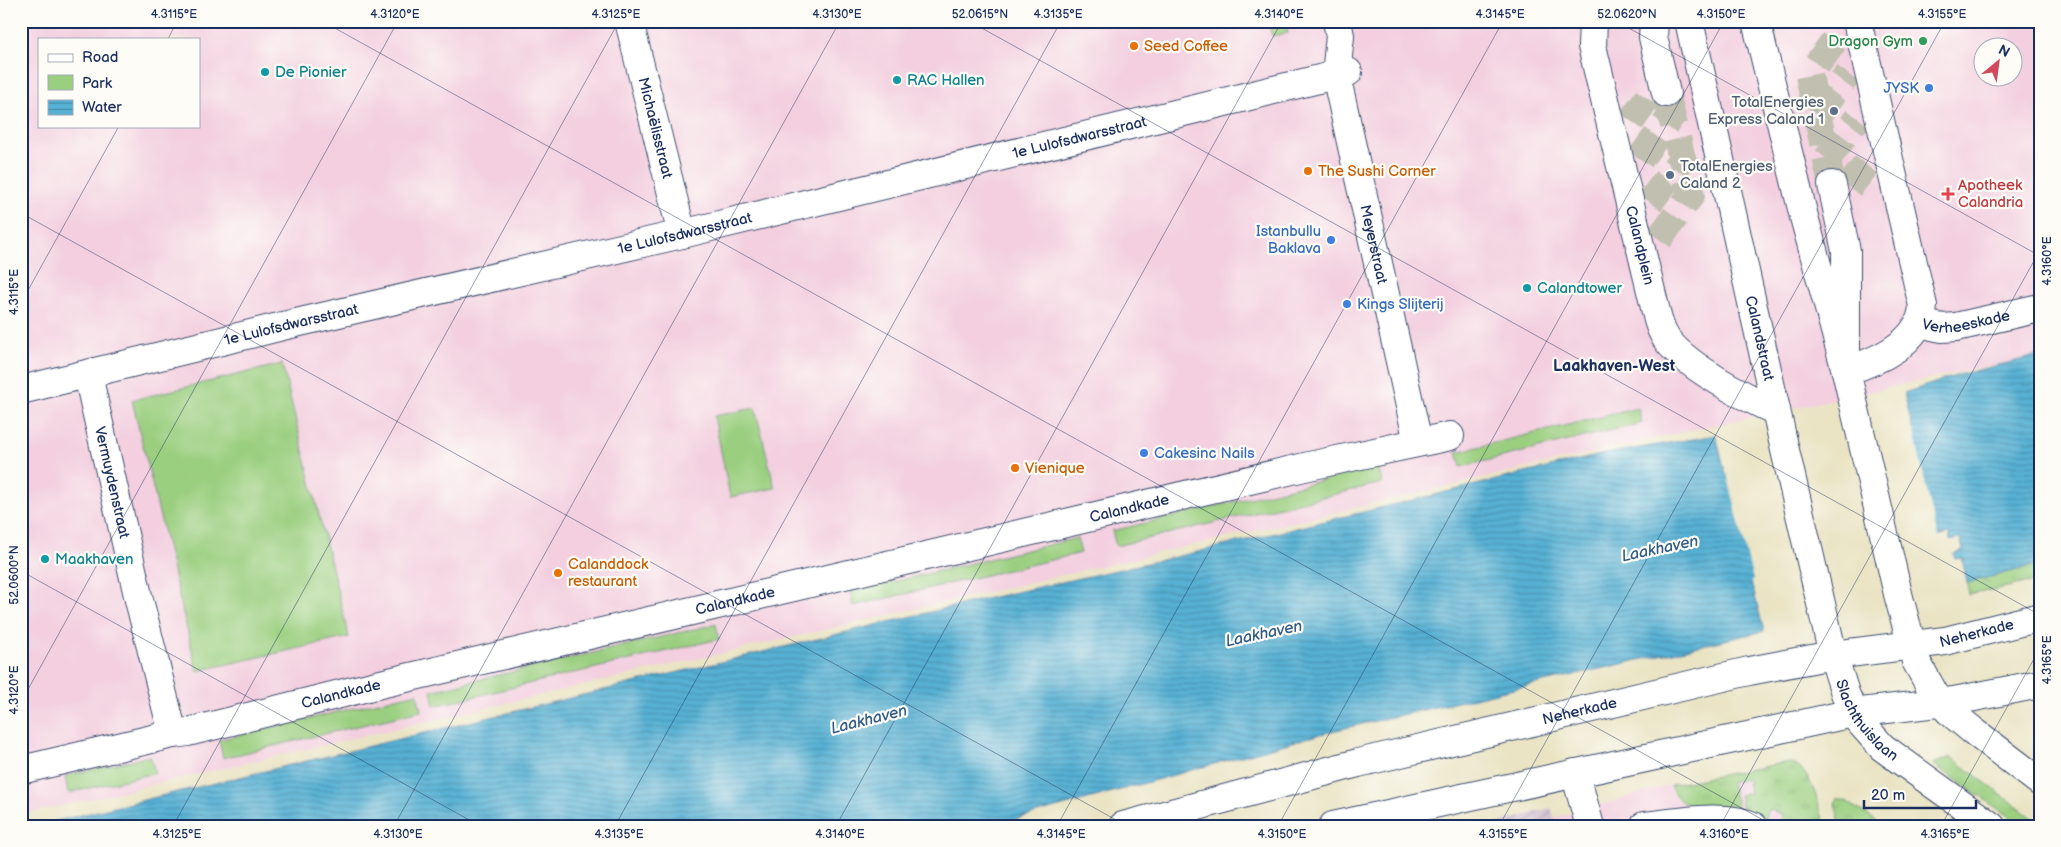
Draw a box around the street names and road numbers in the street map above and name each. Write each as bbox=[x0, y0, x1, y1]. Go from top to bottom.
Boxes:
street label: Michaëlisstraat bbox=[634, 75, 677, 181]
street label: 1e Lulofsdwarsstraat bbox=[1010, 112, 1149, 163]
street label: Meyerstraat bbox=[1356, 203, 1392, 286]
street label: Calandplein bbox=[1621, 204, 1659, 287]
street label: 1e Lulofsdwarsstraat bbox=[616, 208, 754, 258]
street label: Calandstraat bbox=[1741, 294, 1779, 383]
street label: 1e Lulofsdwarsstraat bbox=[222, 299, 360, 350]
street label: Verheeskade bbox=[1920, 306, 2012, 338]
street label: Vermuydenstraat bbox=[90, 424, 134, 540]
street label: Calandkade bbox=[1088, 490, 1171, 527]
street label: Calandkade bbox=[693, 582, 777, 619]
street label: Neherkade bbox=[1938, 614, 2016, 652]
street label: Calandkade bbox=[299, 675, 383, 713]
street label: Slachthuislaan bbox=[1832, 677, 1902, 765]
street label: Neherkade bbox=[1541, 693, 1619, 729]

